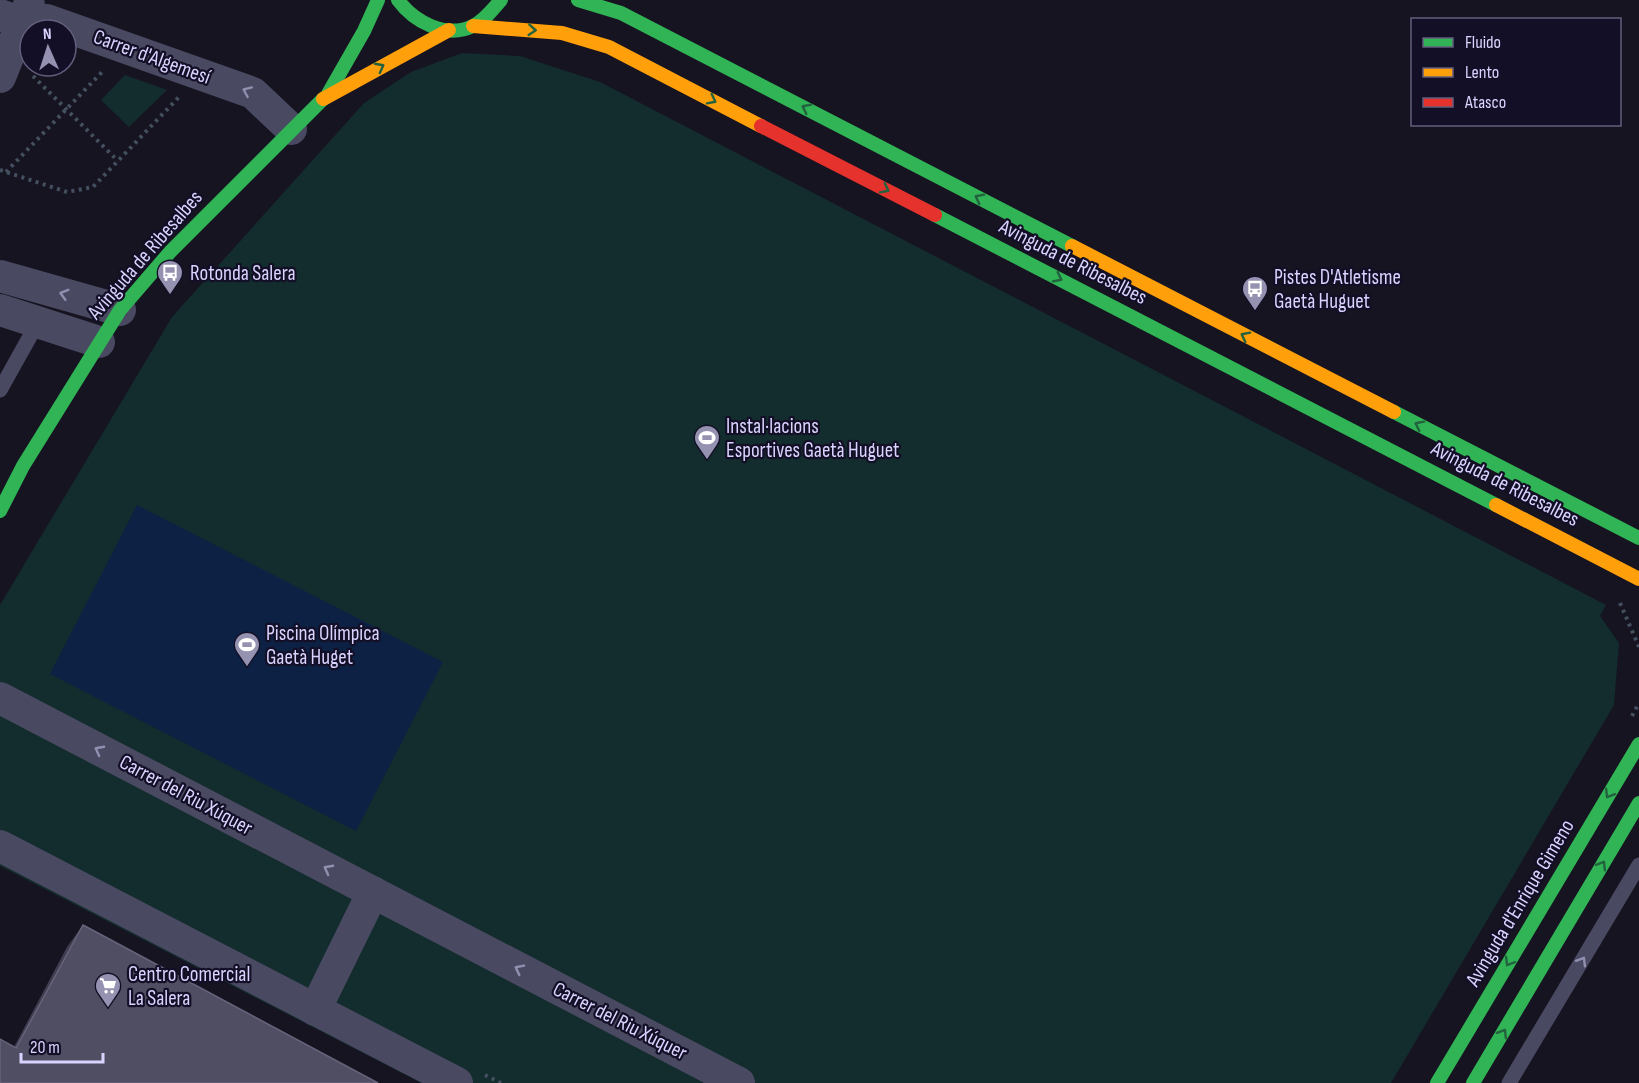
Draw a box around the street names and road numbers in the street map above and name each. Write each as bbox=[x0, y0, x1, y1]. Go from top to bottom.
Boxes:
street label: Carrer d'Algemesí bbox=[90, 24, 214, 90]
street label: Avinguda de Ribesalbes bbox=[82, 185, 208, 325]
street label: Avinguda de Ribesalbes bbox=[994, 214, 1151, 310]
street label: Avinguda de Ribesalbes bbox=[1426, 436, 1583, 532]
street label: Carrer del Riu Xúquer bbox=[115, 749, 257, 841]
street label: Avinguda d'Enrique Gimeno bbox=[1460, 815, 1580, 992]
street label: Carrer del Riu Xúquer bbox=[549, 976, 691, 1066]

